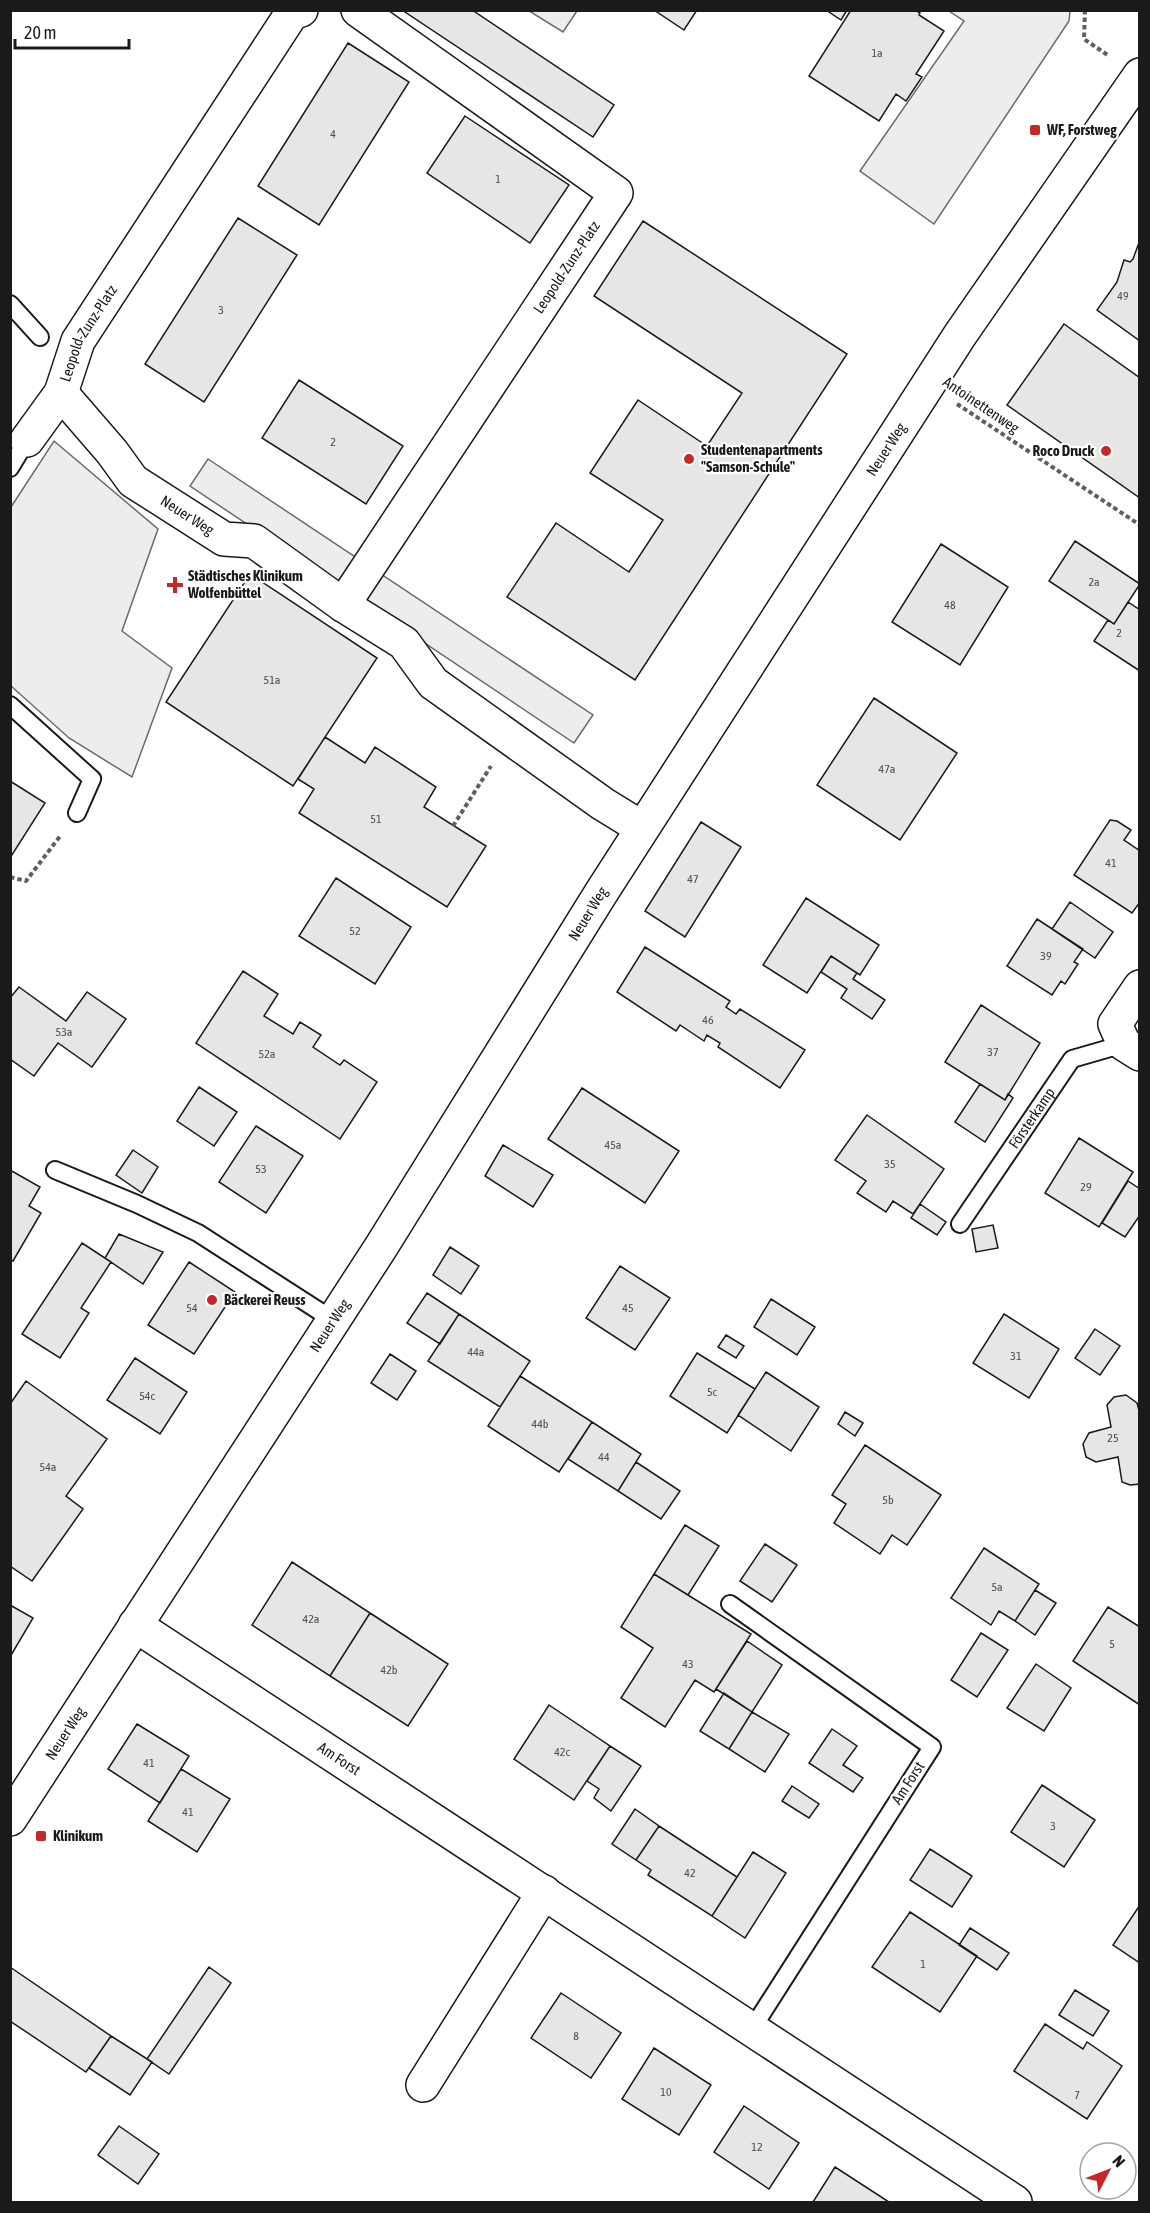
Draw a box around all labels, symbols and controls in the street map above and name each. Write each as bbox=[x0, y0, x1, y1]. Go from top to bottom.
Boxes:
scale bar bbox=[15, 12, 129, 50]
text: 20 m bbox=[24, 22, 56, 43]
house number: 1a bbox=[871, 46, 883, 60]
place label: WF, Forstweg bbox=[1046, 121, 1117, 138]
marker: WF, Forstweg bbox=[1028, 123, 1042, 137]
house number: 4 bbox=[330, 127, 336, 141]
house number: 1 bbox=[495, 172, 501, 186]
street label: Leopold-Zunz-Platz bbox=[530, 217, 603, 316]
street label: Leopold-Zunz-Platz bbox=[56, 281, 120, 384]
house number: 49 bbox=[1117, 289, 1129, 303]
house number: 3 bbox=[218, 303, 224, 317]
street label: Antoinettenweg bbox=[940, 373, 1023, 437]
street label: Neuer Weg bbox=[863, 419, 910, 479]
house number: 2 bbox=[330, 435, 336, 449]
place label: Studentenapartments "Samson-Schule" bbox=[701, 441, 823, 475]
place label: Roco Druck bbox=[1033, 442, 1094, 459]
marker: Roco Druck bbox=[1099, 444, 1113, 458]
marker: Studentenapartments "Samson-Schule" bbox=[682, 452, 696, 466]
street label: Neuer Weg bbox=[158, 492, 218, 539]
place label: Städtisches Klinikum Wolfenbüttel bbox=[187, 567, 303, 601]
house number: 2a bbox=[1088, 575, 1100, 589]
marker: Städtisches Klinikum Wolfenbüttel bbox=[166, 576, 184, 594]
house number: 48 bbox=[944, 598, 956, 612]
house number: 2 bbox=[1116, 626, 1122, 640]
house number: 51a bbox=[264, 673, 280, 687]
house number: 47a bbox=[879, 762, 895, 776]
house number: 51 bbox=[370, 812, 382, 826]
house number: 41 bbox=[1105, 856, 1117, 870]
house number: 47 bbox=[687, 872, 699, 886]
street label: Neuer Weg bbox=[565, 883, 611, 944]
house number: 52 bbox=[349, 924, 361, 938]
house number: 39 bbox=[1040, 949, 1052, 963]
house number: 46 bbox=[702, 1013, 714, 1027]
house number: 53a bbox=[56, 1025, 72, 1039]
house number: 37 bbox=[987, 1045, 999, 1059]
house number: 52a bbox=[259, 1047, 275, 1061]
street label: Försterkamp bbox=[1005, 1084, 1058, 1151]
house number: 45a bbox=[605, 1138, 621, 1152]
house number: 35 bbox=[884, 1157, 896, 1171]
house number: 53 bbox=[255, 1162, 267, 1176]
house number: 29 bbox=[1080, 1180, 1092, 1194]
place label: Bäckerei Reuss bbox=[224, 1291, 306, 1308]
marker: Bäckerei Reuss bbox=[205, 1293, 219, 1307]
street label: Neuer Weg bbox=[306, 1295, 353, 1355]
house number: 54 bbox=[186, 1301, 198, 1315]
house number: 45 bbox=[622, 1301, 634, 1315]
house number: 44a bbox=[468, 1345, 484, 1359]
house number: 31 bbox=[1010, 1349, 1022, 1363]
house number: 5c bbox=[707, 1385, 718, 1399]
house number: 54c bbox=[139, 1389, 155, 1403]
house number: 44b bbox=[532, 1417, 549, 1431]
house number: 25 bbox=[1107, 1431, 1119, 1445]
house number: 44 bbox=[598, 1450, 610, 1464]
house number: 54a bbox=[40, 1460, 56, 1474]
house number: 5b bbox=[882, 1493, 894, 1507]
house number: 5a bbox=[991, 1580, 1003, 1594]
house number: 42a bbox=[303, 1612, 319, 1626]
house number: 5 bbox=[1109, 1637, 1115, 1651]
house number: 43 bbox=[682, 1657, 694, 1671]
house number: 42b bbox=[381, 1663, 398, 1677]
street label: Neuer Weg bbox=[42, 1703, 89, 1763]
street label: Am Forst bbox=[315, 1738, 364, 1778]
house number: 42c bbox=[554, 1745, 570, 1759]
house number: 41 bbox=[143, 1756, 155, 1770]
street label: Am Forst bbox=[888, 1758, 928, 1807]
house number: 41 bbox=[182, 1805, 194, 1819]
house number: 3 bbox=[1050, 1819, 1056, 1833]
place label: Klinikum bbox=[53, 1827, 103, 1844]
marker: Klinikum bbox=[34, 1829, 48, 1843]
house number: 42 bbox=[684, 1866, 696, 1880]
house number: 1 bbox=[920, 1957, 926, 1971]
house number: 8 bbox=[573, 2029, 579, 2043]
house number: 10 bbox=[660, 2085, 672, 2099]
house number: 7 bbox=[1074, 2088, 1080, 2102]
house number: 12 bbox=[751, 2140, 763, 2154]
north arrow bbox=[1078, 2141, 1138, 2201]
text: N bbox=[1109, 2151, 1129, 2170]

